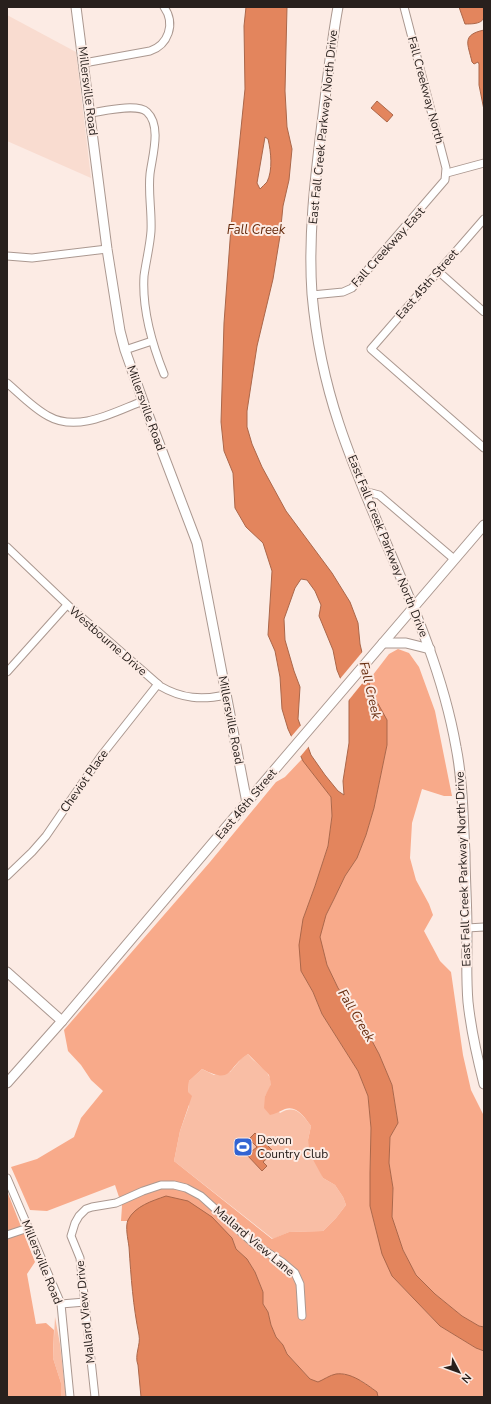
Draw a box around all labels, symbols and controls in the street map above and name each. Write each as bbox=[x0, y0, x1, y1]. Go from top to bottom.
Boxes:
street label: East Fall Creek Parkway North Drive bbox=[305, 29, 341, 225]
street label: Fall Creekway North bbox=[404, 35, 448, 145]
street label: Millersville Road bbox=[75, 45, 101, 137]
street label: Fall Creekway East bbox=[348, 203, 429, 290]
water label: Fall Creek bbox=[227, 221, 286, 239]
street label: East 45th Street bbox=[392, 245, 462, 322]
street label: Millersville Road bbox=[123, 363, 169, 453]
street label: East Fall Creek Parkway North Drive bbox=[344, 452, 432, 640]
street label: Westbourne Drive bbox=[66, 603, 150, 679]
water label: Fall Creek bbox=[355, 660, 385, 721]
street label: Millersville Road bbox=[215, 674, 247, 766]
street label: Cheviot Place bbox=[56, 746, 112, 816]
street label: East 46th Street bbox=[212, 765, 281, 843]
street label: East Fall Creek Parkway North Drive bbox=[452, 771, 474, 967]
water label: Fall Creek bbox=[333, 986, 379, 1046]
place label: Devon Country Club bbox=[257, 1132, 328, 1162]
sports icon: Devon Country Club bbox=[232, 1136, 254, 1158]
street label: Mallard View Lane bbox=[210, 1202, 298, 1280]
street label: Millersville Road bbox=[18, 1217, 66, 1307]
street label: Mallard View Drive bbox=[72, 1260, 98, 1364]
north arrow bbox=[439, 1352, 479, 1392]
text: N bbox=[458, 1370, 475, 1386]

